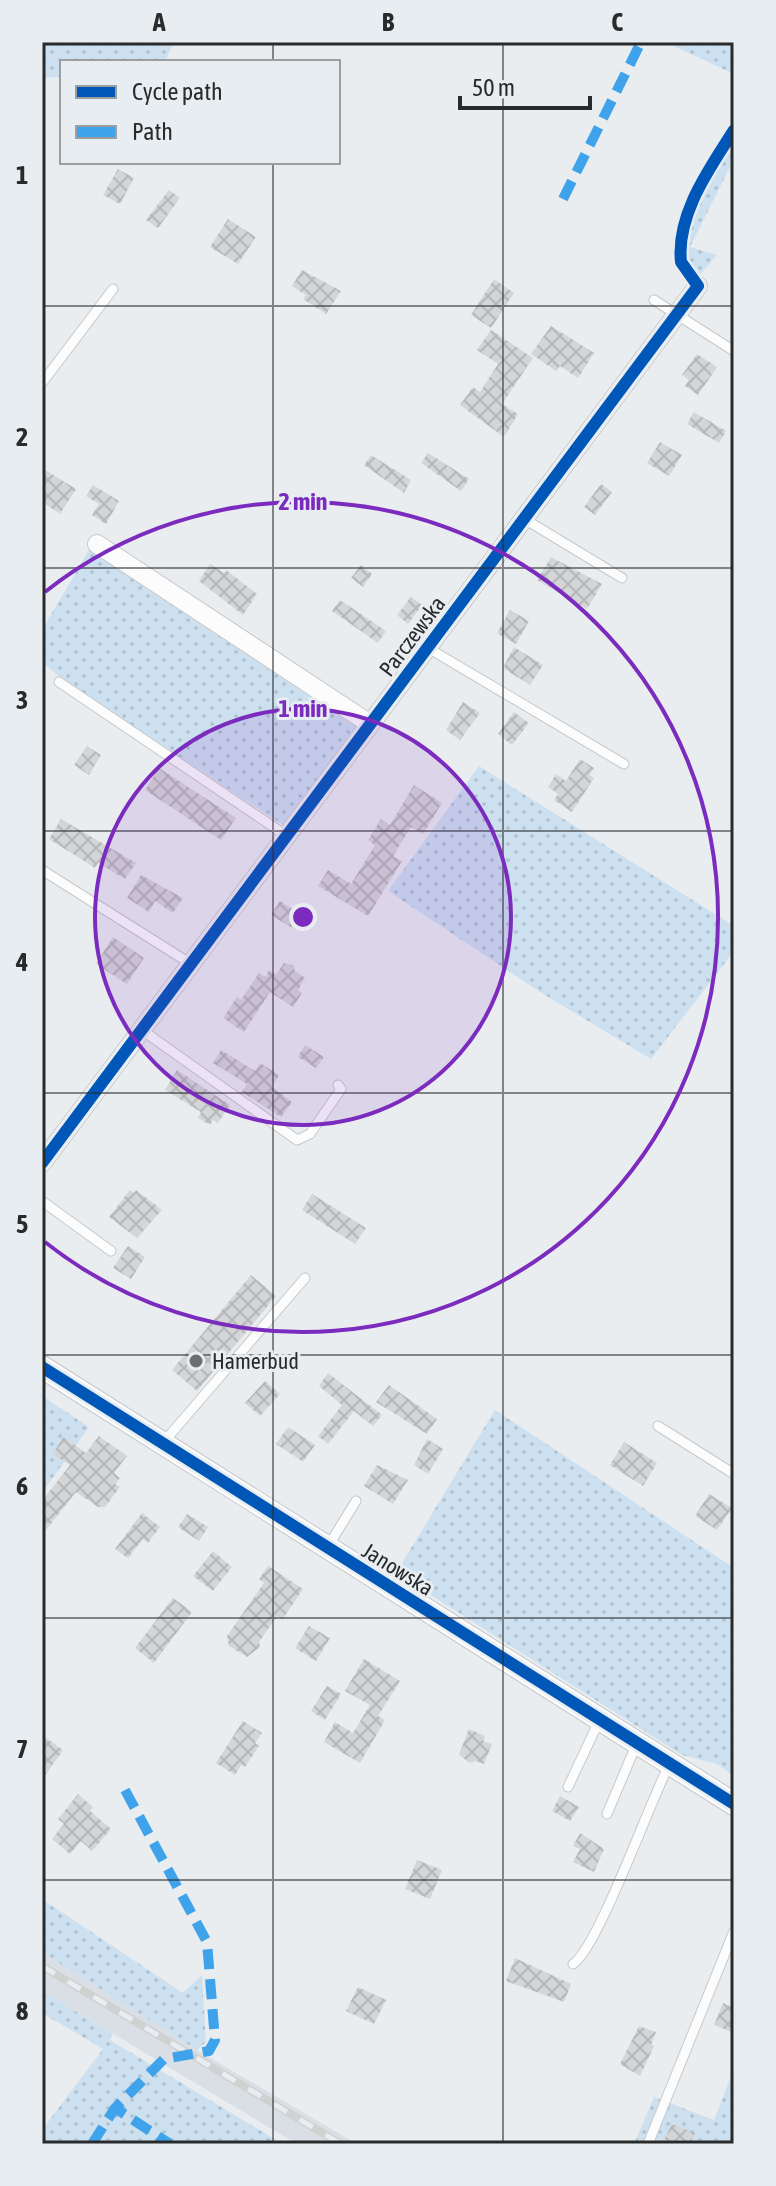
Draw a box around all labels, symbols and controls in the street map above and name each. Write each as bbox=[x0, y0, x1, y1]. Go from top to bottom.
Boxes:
text: A bbox=[152, 7, 166, 37]
text: B bbox=[382, 7, 395, 37]
text: C bbox=[611, 7, 623, 37]
legend bbox=[60, 60, 340, 164]
scale bar bbox=[460, 60, 590, 110]
text: 50 m bbox=[472, 74, 515, 101]
text: Cycle path bbox=[132, 78, 223, 105]
text: Path bbox=[132, 118, 173, 145]
text: 1 bbox=[16, 160, 28, 190]
text: 2 bbox=[16, 422, 28, 452]
text: 2 min bbox=[278, 488, 328, 515]
street label: Parczewska bbox=[373, 591, 451, 681]
text: 3 bbox=[16, 685, 28, 715]
text: 1 min bbox=[278, 695, 328, 722]
centre of rings bbox=[289, 903, 317, 931]
text: 4 bbox=[15, 947, 28, 977]
text: 5 bbox=[16, 1209, 28, 1239]
place label: Hamerbud bbox=[212, 1348, 299, 1374]
marker: Hamerbud bbox=[187, 1352, 205, 1370]
text: 6 bbox=[16, 1471, 28, 1501]
street label: Janowska bbox=[358, 1537, 438, 1601]
text: 7 bbox=[16, 1734, 28, 1764]
text: 8 bbox=[16, 1996, 28, 2026]

